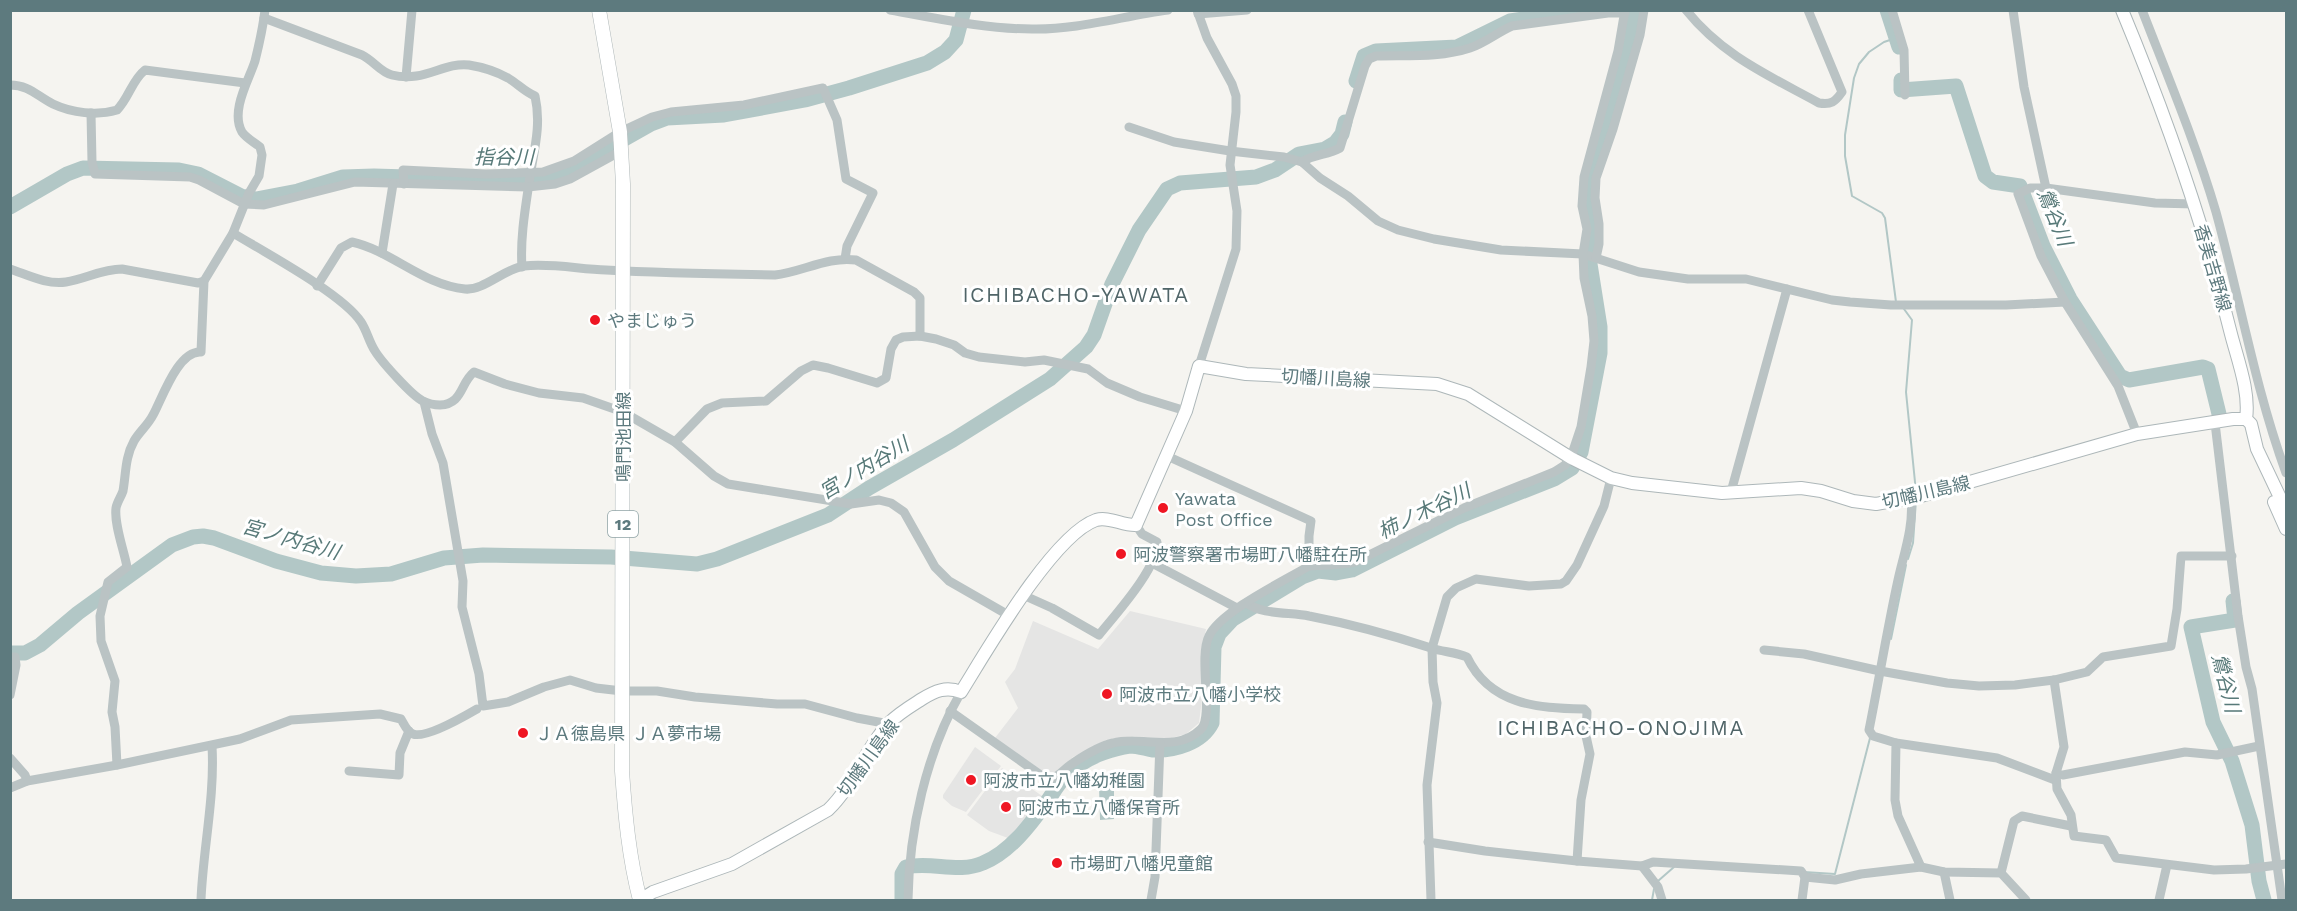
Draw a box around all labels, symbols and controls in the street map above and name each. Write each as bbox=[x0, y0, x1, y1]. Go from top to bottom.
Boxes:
water label: 指谷川 bbox=[474, 145, 536, 169]
water label: 鶯谷川 bbox=[2033, 185, 2078, 251]
street label: 香美吉野線 bbox=[2191, 222, 2235, 314]
district label: ICHIBACHO-YAWATA bbox=[962, 282, 1190, 307]
place label: やまじゅう bbox=[607, 310, 697, 331]
marker: やまじゅう bbox=[588, 313, 602, 327]
street label: 切幡川島線 bbox=[1281, 365, 1371, 391]
street label: 鳴門池田線 bbox=[613, 392, 634, 482]
water label: 宮ノ内谷川 bbox=[815, 431, 915, 504]
street label: 切幡川島線 bbox=[1880, 472, 1972, 512]
water label: 柿ノ木谷川 bbox=[1374, 477, 1476, 544]
place label: Yawata Post Office bbox=[1175, 488, 1273, 530]
marker: Yawata Post Office bbox=[1156, 501, 1170, 515]
road number: 12 bbox=[608, 511, 638, 537]
water label: 宮ノ内谷川 bbox=[240, 514, 344, 565]
place label: 阿波警察署市場町八幡駐在所 bbox=[1133, 544, 1367, 565]
marker: 阿波警察署市場町八幡駐在所 bbox=[1114, 547, 1128, 561]
water label: 鶯谷川 bbox=[2207, 651, 2245, 717]
place label: 阿波市立八幡小学校 bbox=[1119, 684, 1281, 705]
marker: 阿波市立八幡小学校 bbox=[1100, 687, 1114, 701]
street label: 切幡川島線 bbox=[833, 715, 903, 801]
district label: ICHIBACHO-ONOJIMA bbox=[1497, 715, 1745, 740]
place label: ＪＡ徳島県 ＪＡ夢市場 bbox=[535, 723, 721, 744]
marker: ＪＡ徳島県 ＪＡ夢市場 bbox=[516, 726, 530, 740]
place label: 阿波市立八幡幼稚園 bbox=[983, 770, 1145, 791]
marker: 阿波市立八幡幼稚園 bbox=[964, 773, 978, 787]
place label: 阿波市立八幡保育所 bbox=[1018, 797, 1180, 818]
marker: 阿波市立八幡保育所 bbox=[999, 800, 1013, 814]
place label: 市場町八幡児童館 bbox=[1069, 853, 1213, 874]
marker: 市場町八幡児童館 bbox=[1050, 856, 1064, 870]

